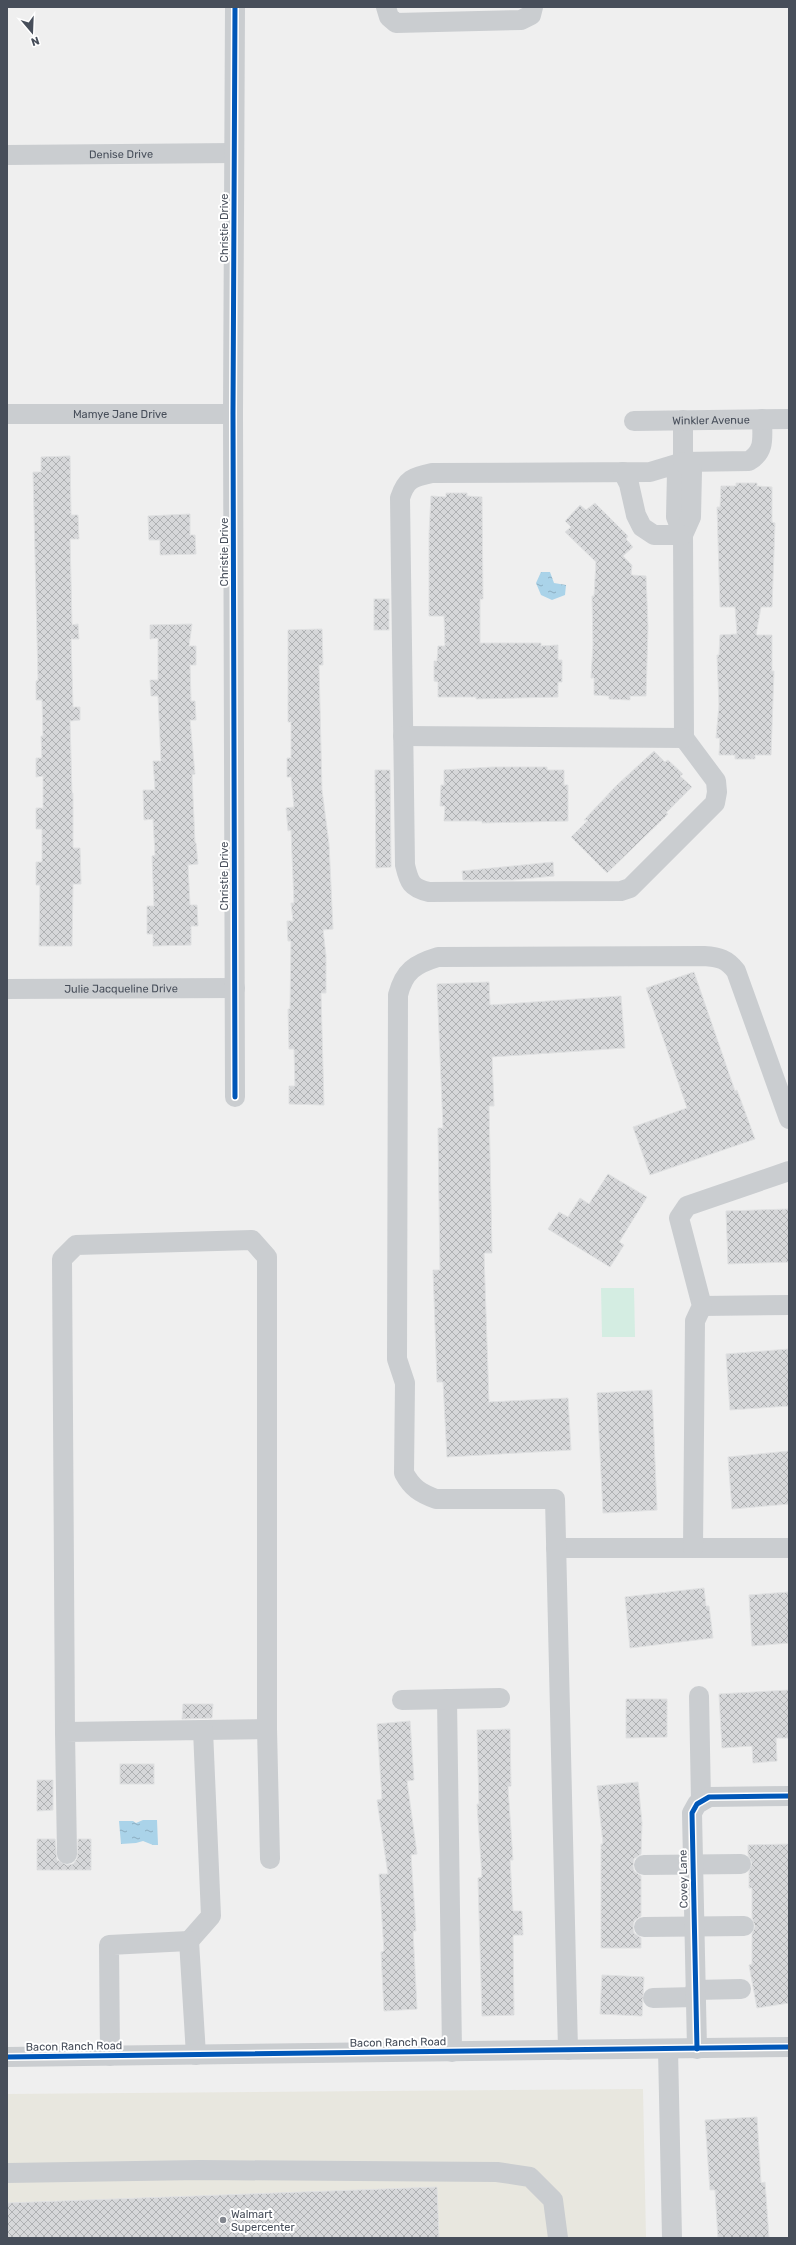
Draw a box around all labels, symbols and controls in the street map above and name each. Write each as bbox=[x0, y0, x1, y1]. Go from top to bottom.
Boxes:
north arrow bbox=[12, 12, 52, 52]
text: N bbox=[29, 34, 41, 48]
street label: Denise Drive bbox=[89, 148, 153, 161]
street label: Christie Drive bbox=[218, 194, 231, 262]
street label: Mamye Jane Drive bbox=[73, 408, 167, 421]
street label: Winkler Avenue bbox=[672, 414, 750, 428]
street label: Christie Drive bbox=[218, 518, 231, 586]
street label: Christie Drive bbox=[218, 842, 231, 910]
street label: Julie Jacqueline Drive bbox=[64, 982, 178, 996]
street label: Covey Lane bbox=[676, 1849, 691, 1909]
street label: Bacon Ranch Road bbox=[350, 2035, 446, 2050]
street label: Bacon Ranch Road bbox=[26, 2039, 122, 2054]
place label: Walmart Supercenter bbox=[231, 2208, 296, 2234]
marker: Walmart Supercenter bbox=[218, 2215, 228, 2225]

